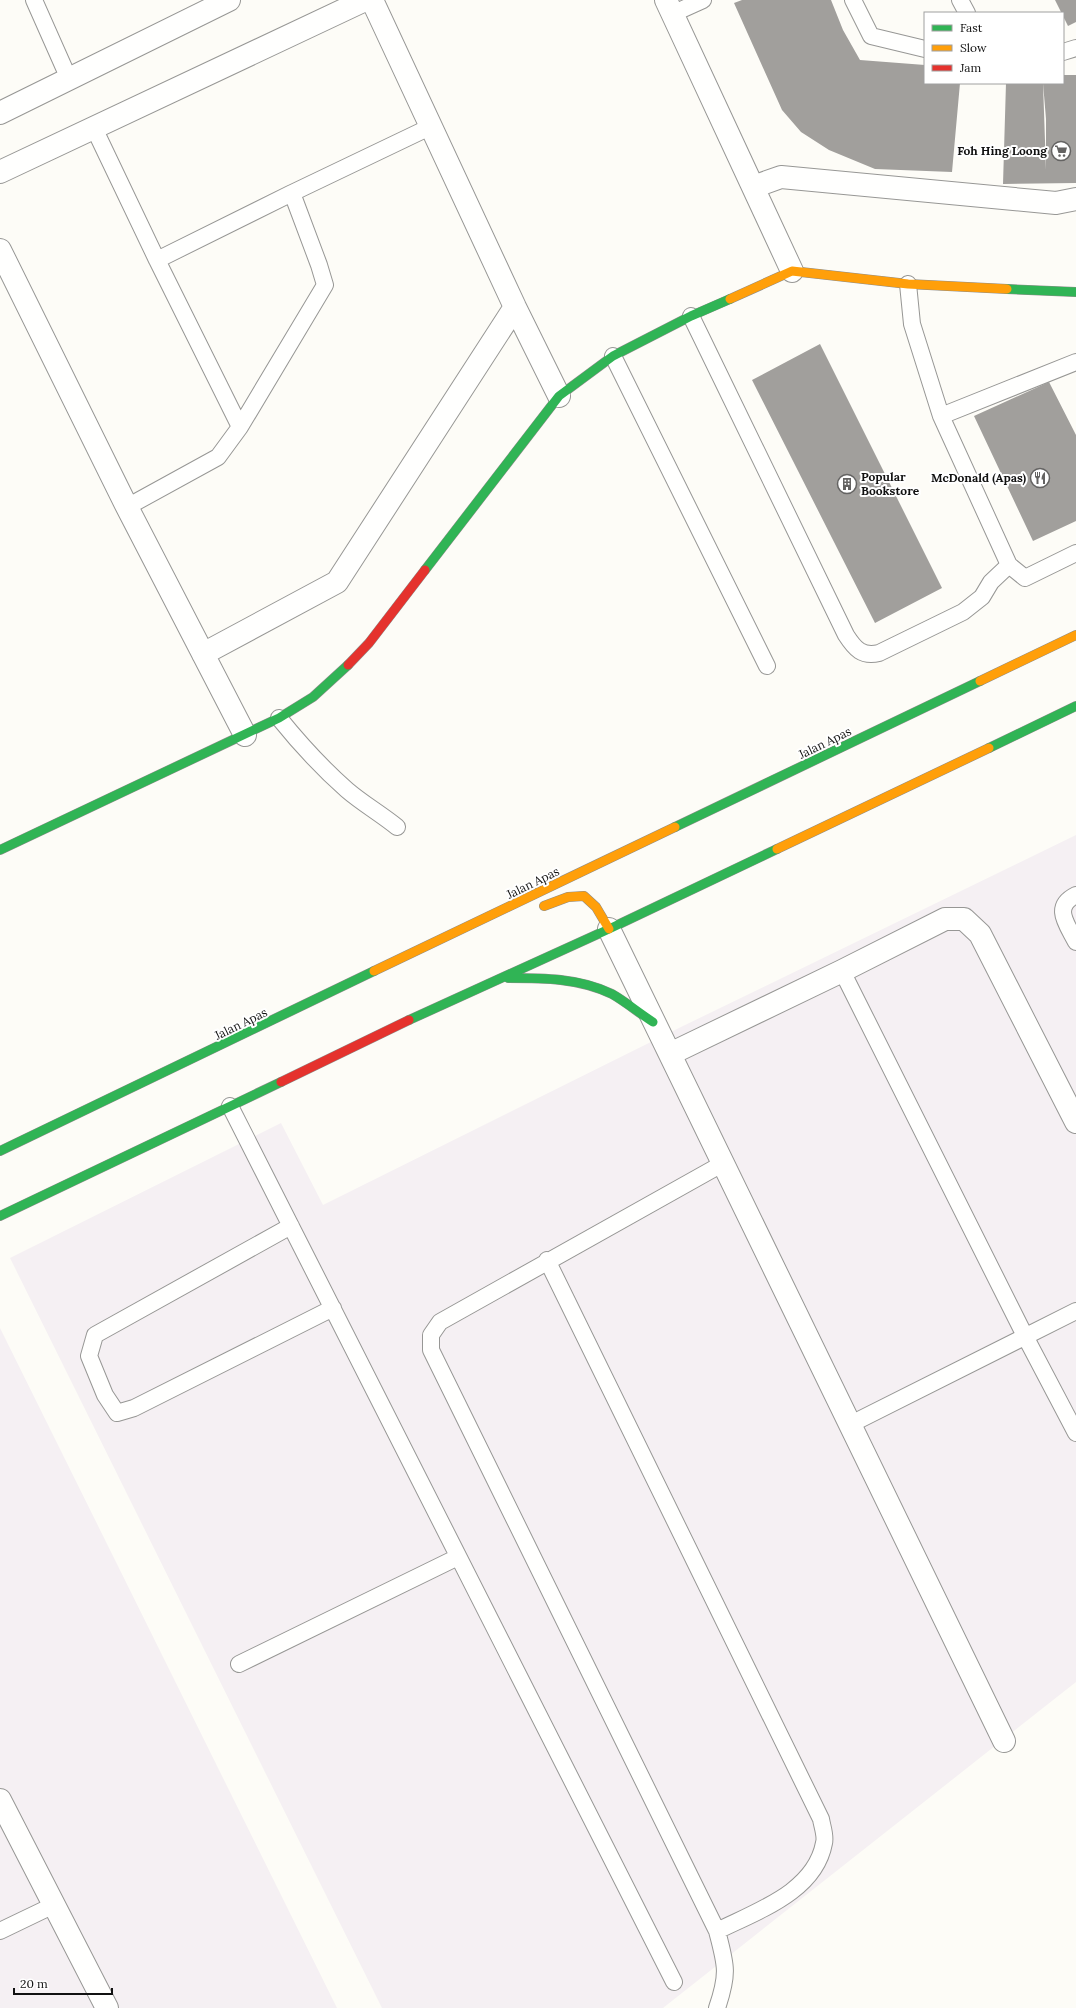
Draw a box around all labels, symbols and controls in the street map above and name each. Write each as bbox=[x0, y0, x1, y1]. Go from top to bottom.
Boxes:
legend bbox=[924, 12, 1064, 84]
text: Fast bbox=[960, 20, 983, 35]
text: Slow bbox=[960, 40, 987, 55]
text: Jam bbox=[959, 60, 981, 75]
supermarket icon: Foh Hing Loong bbox=[1050, 140, 1072, 162]
place label: Foh Hing Loong bbox=[957, 143, 1048, 158]
restaurant icon: McDonald (Apas) bbox=[1029, 467, 1051, 489]
place label: Popular Bookstore bbox=[861, 469, 920, 498]
place label: McDonald (Apas) bbox=[931, 470, 1026, 486]
building icon: Popular Bookstore bbox=[836, 473, 858, 495]
street label: Jalan Apas bbox=[795, 723, 854, 762]
street label: Jalan Apas bbox=[503, 863, 562, 902]
street label: Jalan Apas bbox=[211, 1004, 270, 1043]
scale bar bbox=[14, 1970, 112, 1996]
text: 20 m bbox=[20, 1976, 48, 1991]

